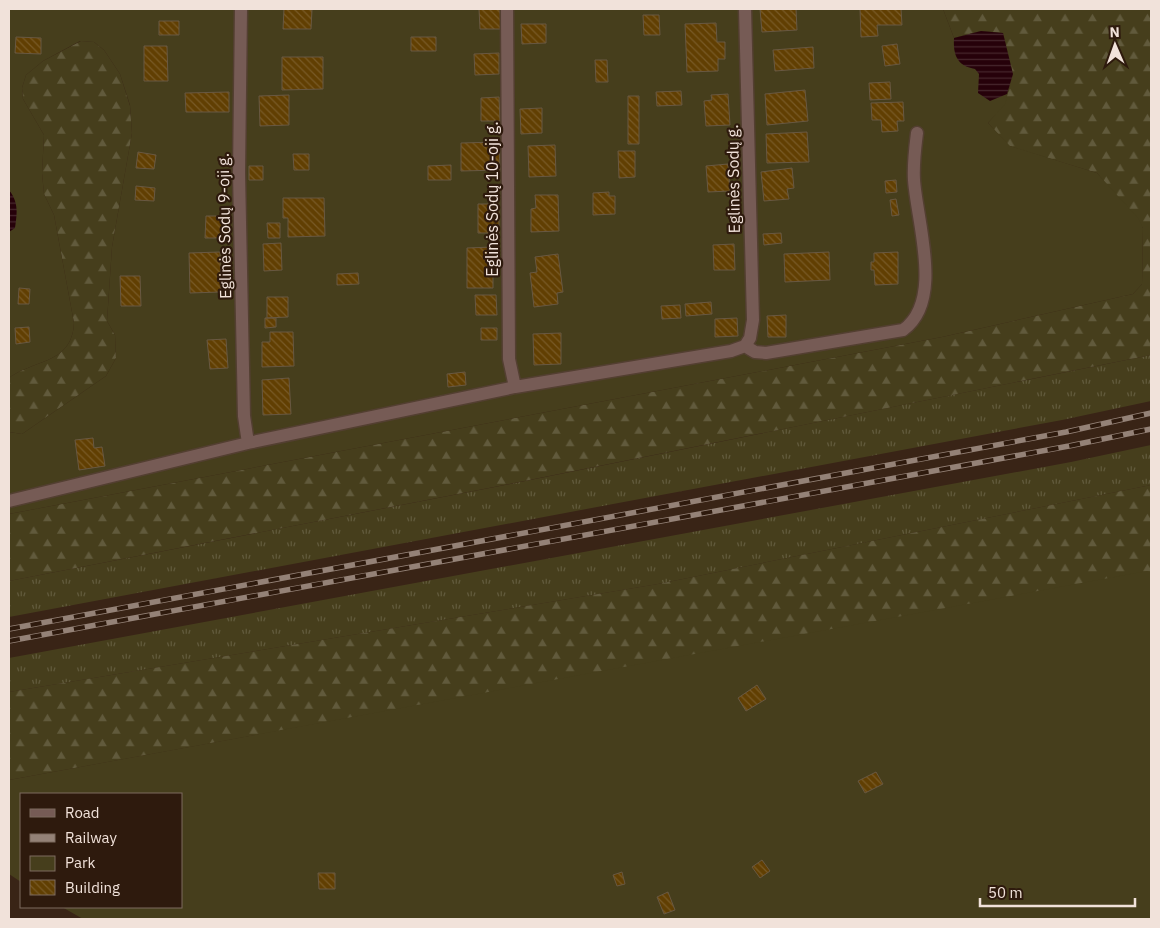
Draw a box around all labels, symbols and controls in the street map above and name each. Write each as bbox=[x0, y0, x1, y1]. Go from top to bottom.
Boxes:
north arrow bbox=[1090, 20, 1140, 70]
text: N bbox=[1109, 23, 1120, 41]
street label: Eglinės Sodų 10-oji g. bbox=[482, 121, 502, 277]
street label: Eglinės Sodų g. bbox=[722, 124, 744, 234]
street label: Eglinės Sodų 9-oji g. bbox=[213, 153, 235, 299]
legend bbox=[20, 793, 182, 908]
text: Road bbox=[65, 803, 100, 822]
text: Railway bbox=[65, 828, 118, 847]
text: Park bbox=[65, 853, 95, 872]
scale bar bbox=[980, 876, 1135, 908]
text: Building bbox=[65, 878, 120, 897]
text: 50 m bbox=[988, 883, 1023, 902]

